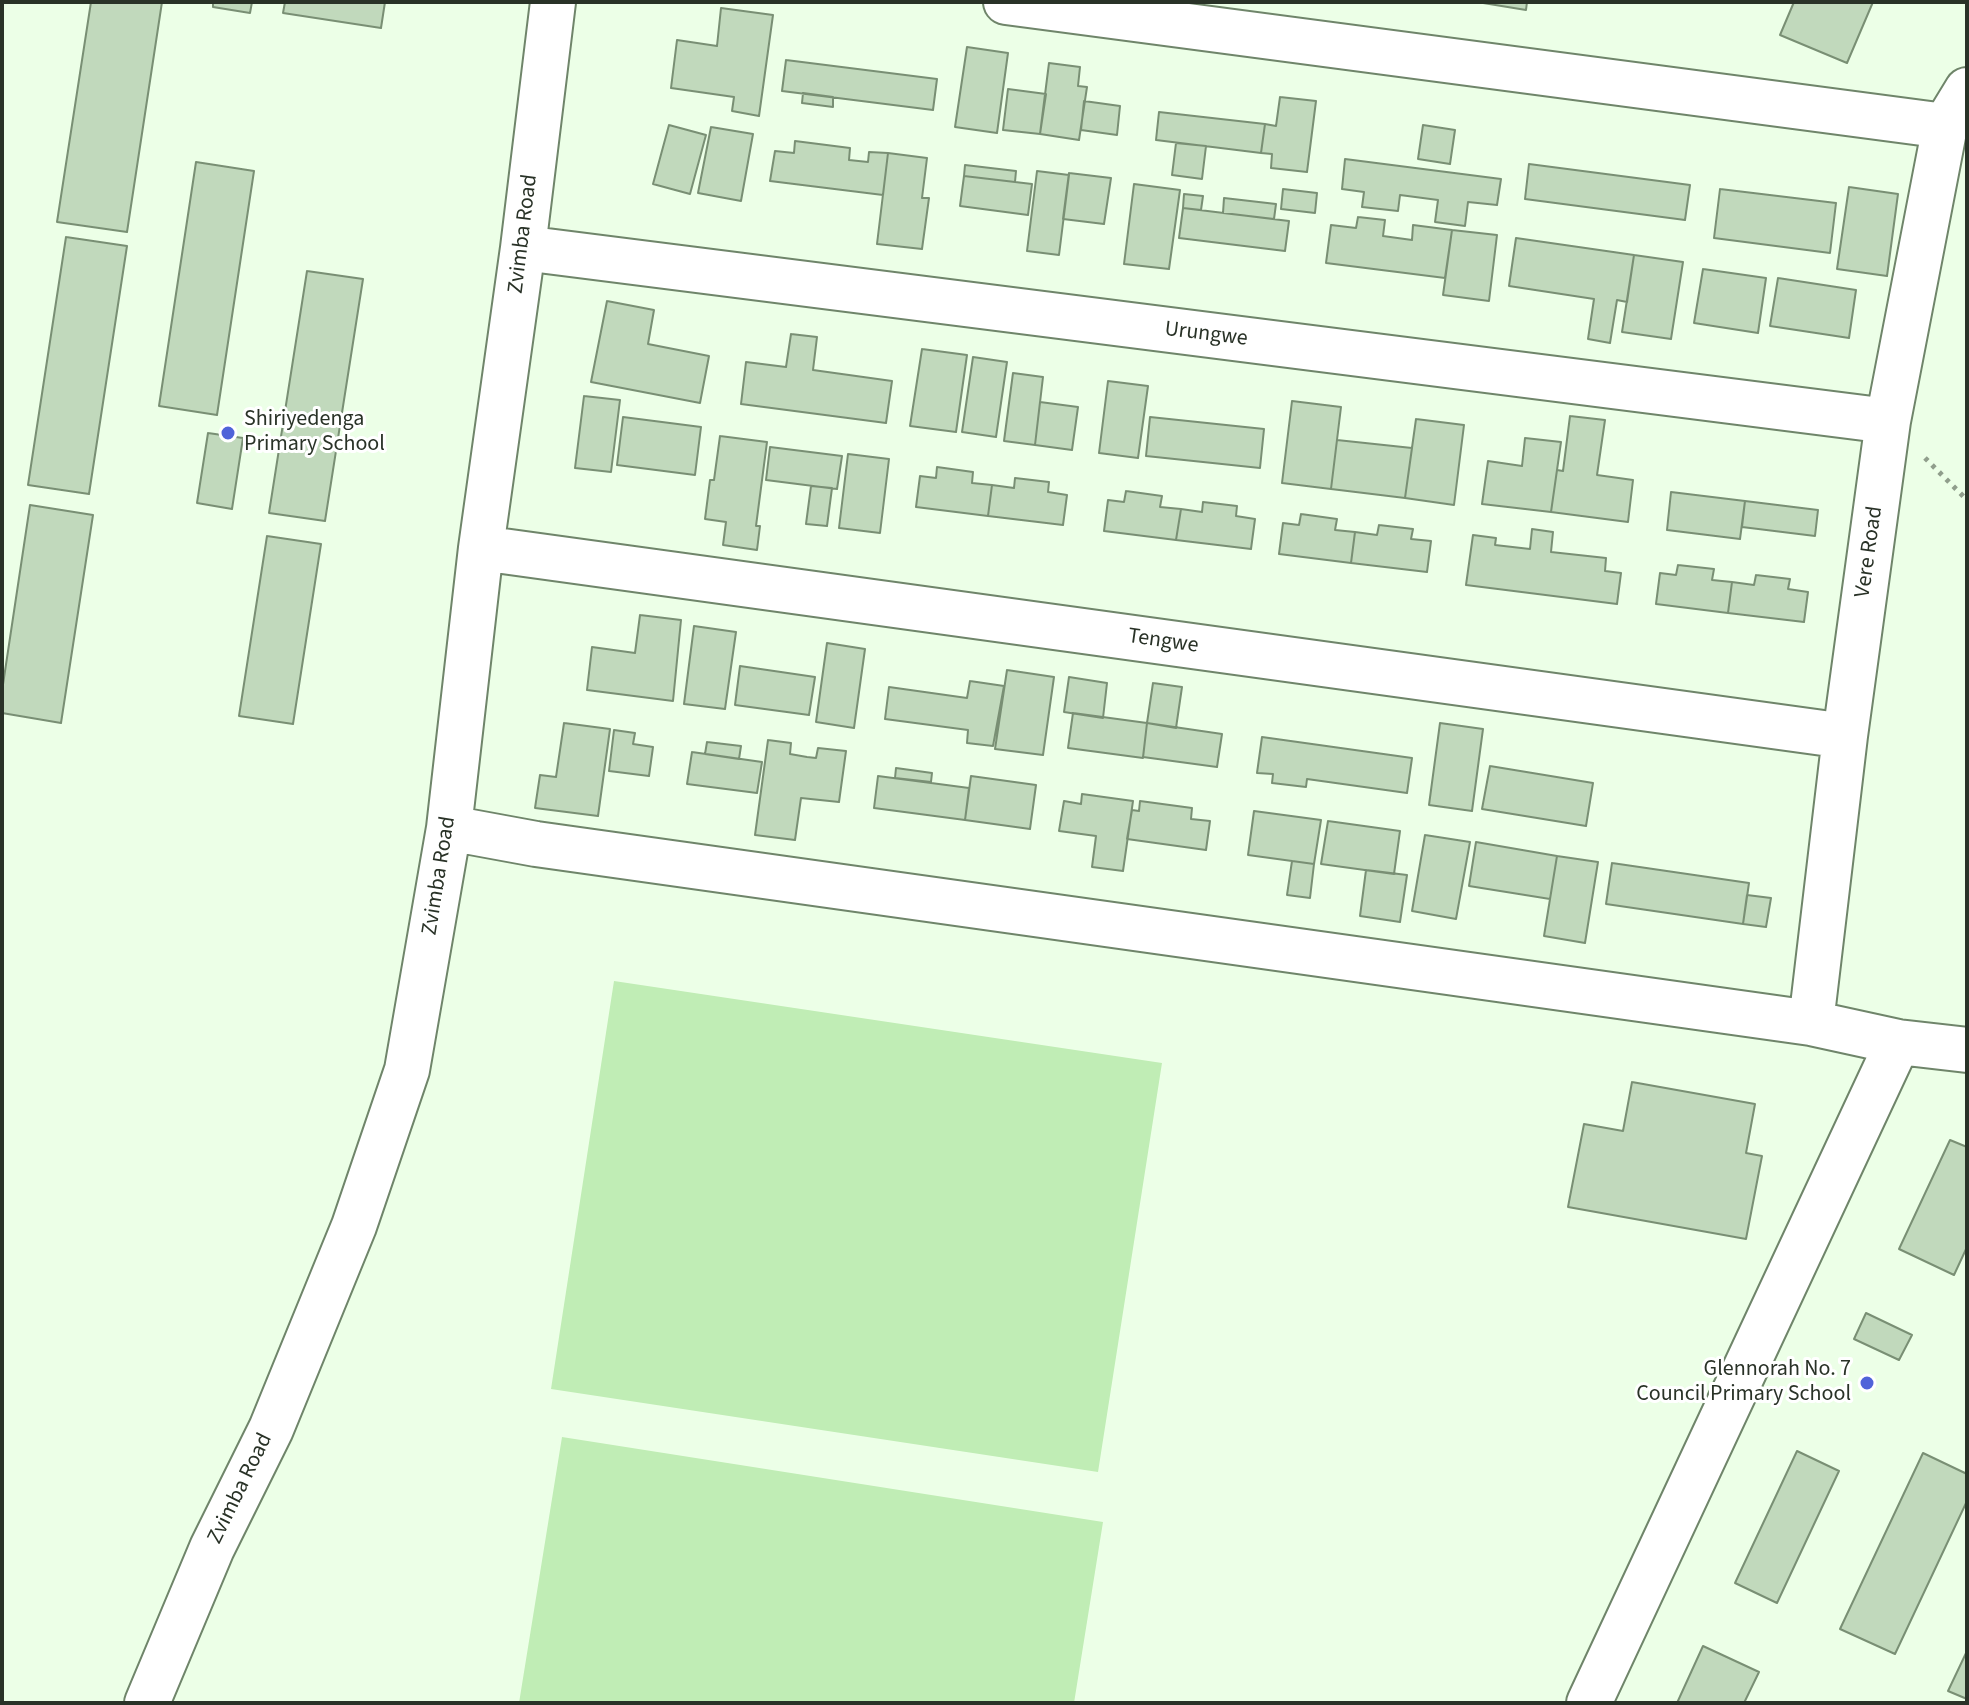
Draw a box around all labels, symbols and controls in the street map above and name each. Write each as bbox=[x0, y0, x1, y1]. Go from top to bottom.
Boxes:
street label: Zvimba Road bbox=[504, 173, 544, 295]
street label: Urungwe bbox=[1163, 317, 1249, 353]
place label: Shiriyedenga Primary School bbox=[244, 407, 385, 458]
marker: Shiriyedenga Primary School bbox=[219, 424, 237, 442]
street label: Vere Road bbox=[1851, 505, 1889, 599]
street label: Tengwe bbox=[1126, 624, 1200, 660]
street label: Zvimba Road bbox=[418, 815, 462, 937]
place label: Glennorah No. 7 Council Primary School bbox=[1636, 1357, 1851, 1408]
marker: Glennorah No. 7 Council Primary School bbox=[1858, 1374, 1876, 1392]
street label: Zvimba Road bbox=[203, 1429, 279, 1549]

